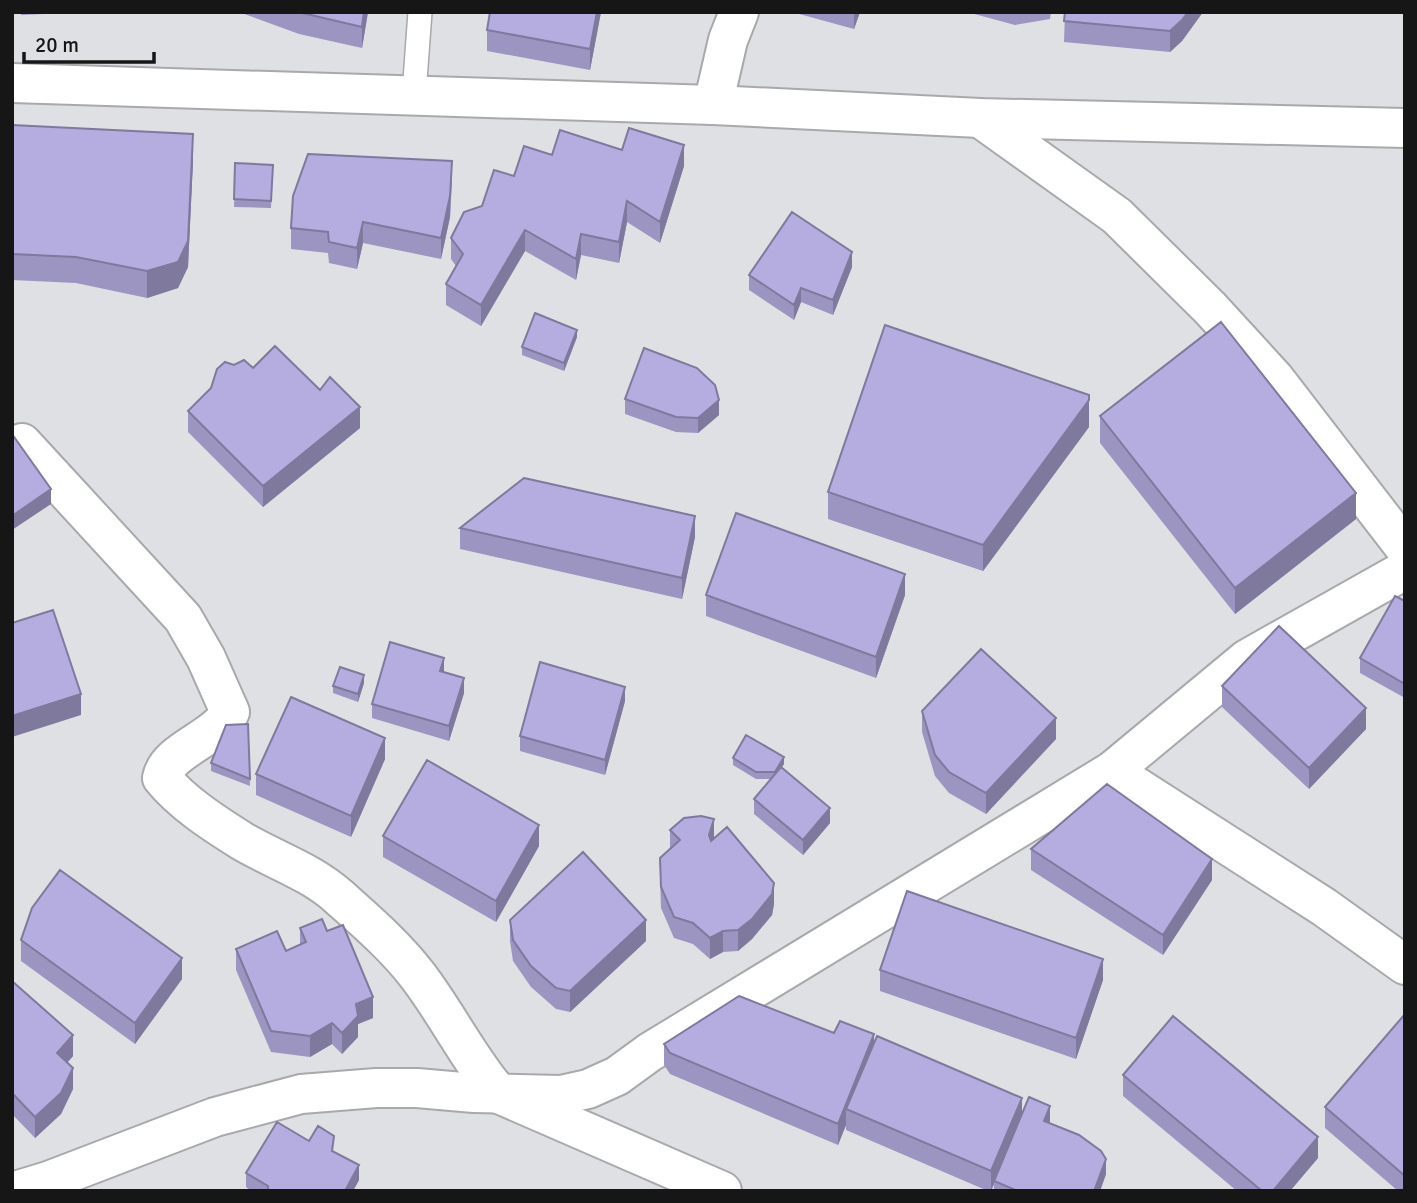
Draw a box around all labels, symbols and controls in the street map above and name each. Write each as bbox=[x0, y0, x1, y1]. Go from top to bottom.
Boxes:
scale bar bbox=[24, 21, 154, 65]
text: 20 m bbox=[35, 32, 79, 58]

